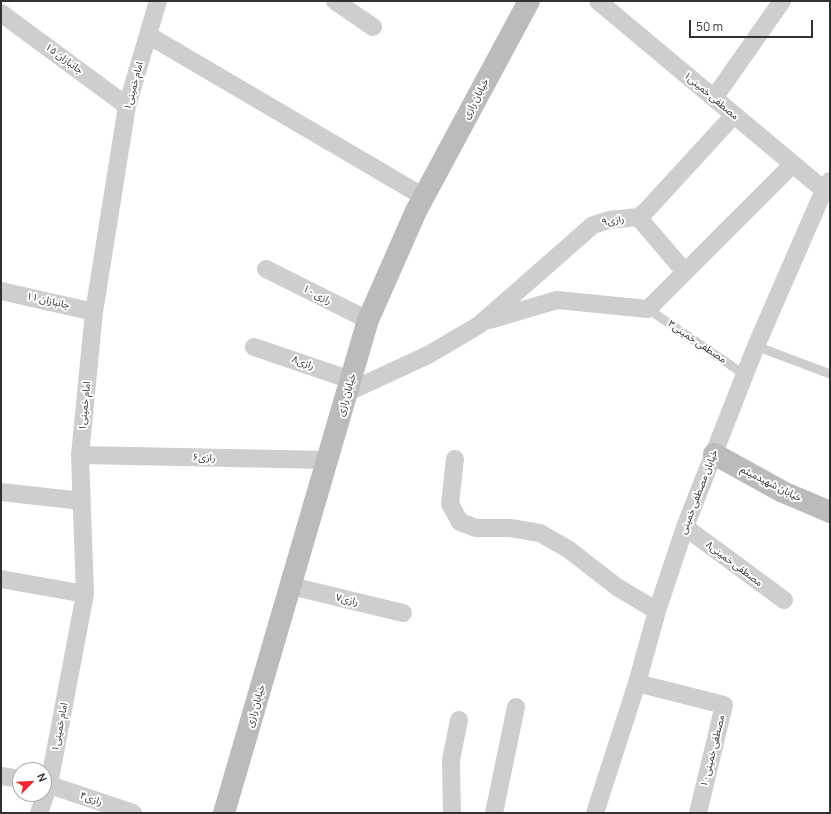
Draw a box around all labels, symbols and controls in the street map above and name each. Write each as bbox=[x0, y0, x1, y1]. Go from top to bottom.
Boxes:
scale bar bbox=[691, 12, 815, 38]
text: 50 m bbox=[696, 18, 723, 35]
street label: جانبازان ۱۵ bbox=[43, 41, 85, 77]
street label: امام خمینی۱ bbox=[122, 61, 146, 111]
street label: مصطفی خمینی۱ bbox=[681, 70, 741, 122]
street label: خیابان رازی bbox=[460, 77, 492, 121]
street label: رازی۹ bbox=[601, 213, 625, 229]
street label: رازی ۱۰ bbox=[301, 283, 333, 307]
street label: جانبازان ۱۱ bbox=[25, 290, 71, 312]
street label: مصطفی خمینی۳ bbox=[665, 318, 729, 366]
street label: رازی۸ bbox=[290, 353, 316, 373]
street label: خیابان رازی bbox=[335, 372, 359, 418]
street label: امام خمینی۱ bbox=[76, 381, 94, 431]
street label: خیابان مصطفی خمینی bbox=[677, 448, 721, 536]
street label: رازی۶ bbox=[193, 452, 215, 464]
street label: خیابان شهیدمیثم bbox=[738, 463, 804, 505]
street label: مصطفی خمینی۸ bbox=[703, 539, 765, 589]
street label: رازی۷ bbox=[335, 592, 359, 608]
street label: خیابان رازی bbox=[244, 683, 268, 729]
street label: امام خمینی۱ bbox=[49, 702, 71, 752]
street label: مصطفی خمینی۱۰ bbox=[698, 714, 728, 788]
north arrow bbox=[12, 762, 52, 802]
text: N bbox=[34, 771, 51, 784]
street label: رازی۴ bbox=[78, 790, 104, 808]

